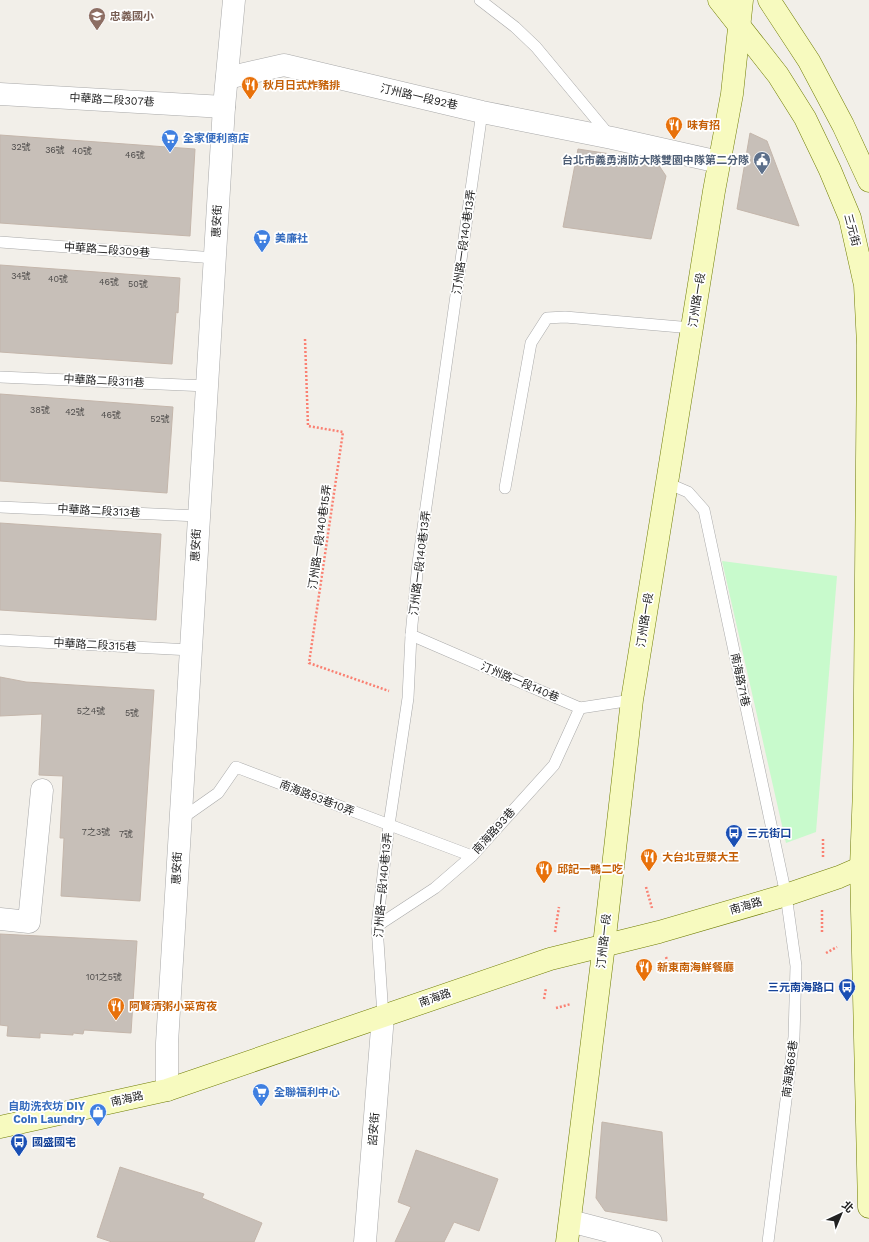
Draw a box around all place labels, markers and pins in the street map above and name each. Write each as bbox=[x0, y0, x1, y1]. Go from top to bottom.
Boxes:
school or university icon: 忠義國小 bbox=[87, 6, 107, 31]
place label: 忠義國小 bbox=[110, 10, 154, 23]
restaurant icon: 秋月日式炸豬排 bbox=[240, 75, 260, 100]
place label: 秋月日式炸豬排 bbox=[263, 79, 340, 92]
restaurant icon: 味有招 bbox=[664, 115, 684, 140]
place label: 味有招 bbox=[687, 119, 720, 132]
supermarket icon: 全家便利商店 bbox=[160, 128, 180, 153]
place label: 全家便利商店 bbox=[183, 132, 249, 145]
public building icon: 台北市義勇消防大隊雙園中隊第二分隊 bbox=[752, 150, 772, 175]
place label: 台北市義勇消防大隊雙園中隊第二分隊 bbox=[562, 154, 749, 167]
supermarket icon: 美廉社 bbox=[252, 228, 272, 253]
place label: 美廉社 bbox=[275, 232, 308, 245]
bus stop icon: 三元街口 bbox=[724, 823, 744, 848]
place label: 三元街口 bbox=[747, 827, 791, 840]
restaurant icon: 大台北豆漿大王 bbox=[639, 847, 659, 872]
place label: 大台北豆漿大王 bbox=[662, 851, 739, 864]
restaurant icon: 邱記一鴨二吃 bbox=[534, 859, 554, 884]
place label: 邱記一鴨二吃 bbox=[557, 863, 623, 876]
restaurant icon: 新東南海鮮餐廳 bbox=[634, 957, 654, 982]
place label: 新東南海鮮餐廳 bbox=[657, 961, 734, 974]
bus stop icon: 三元南海路口 bbox=[837, 977, 857, 1002]
place label: 三元南海路口 bbox=[768, 981, 834, 994]
restaurant icon: 阿賢清粥小菜宵夜 bbox=[106, 996, 126, 1021]
place label: 阿賢清粥小菜宵夜 bbox=[129, 1000, 217, 1013]
supermarket icon: 全聯福利中心 bbox=[251, 1082, 271, 1107]
place label: 全聯福利中心 bbox=[274, 1086, 340, 1099]
place label: 自助洗衣坊 DIY Coin Laundry bbox=[8, 1100, 86, 1126]
shop icon: 自助洗衣坊 DIY Coin Laundry bbox=[88, 1102, 108, 1127]
bus stop icon: 國盛國宅 bbox=[9, 1132, 29, 1157]
place label: 國盛國宅 bbox=[32, 1136, 76, 1149]

